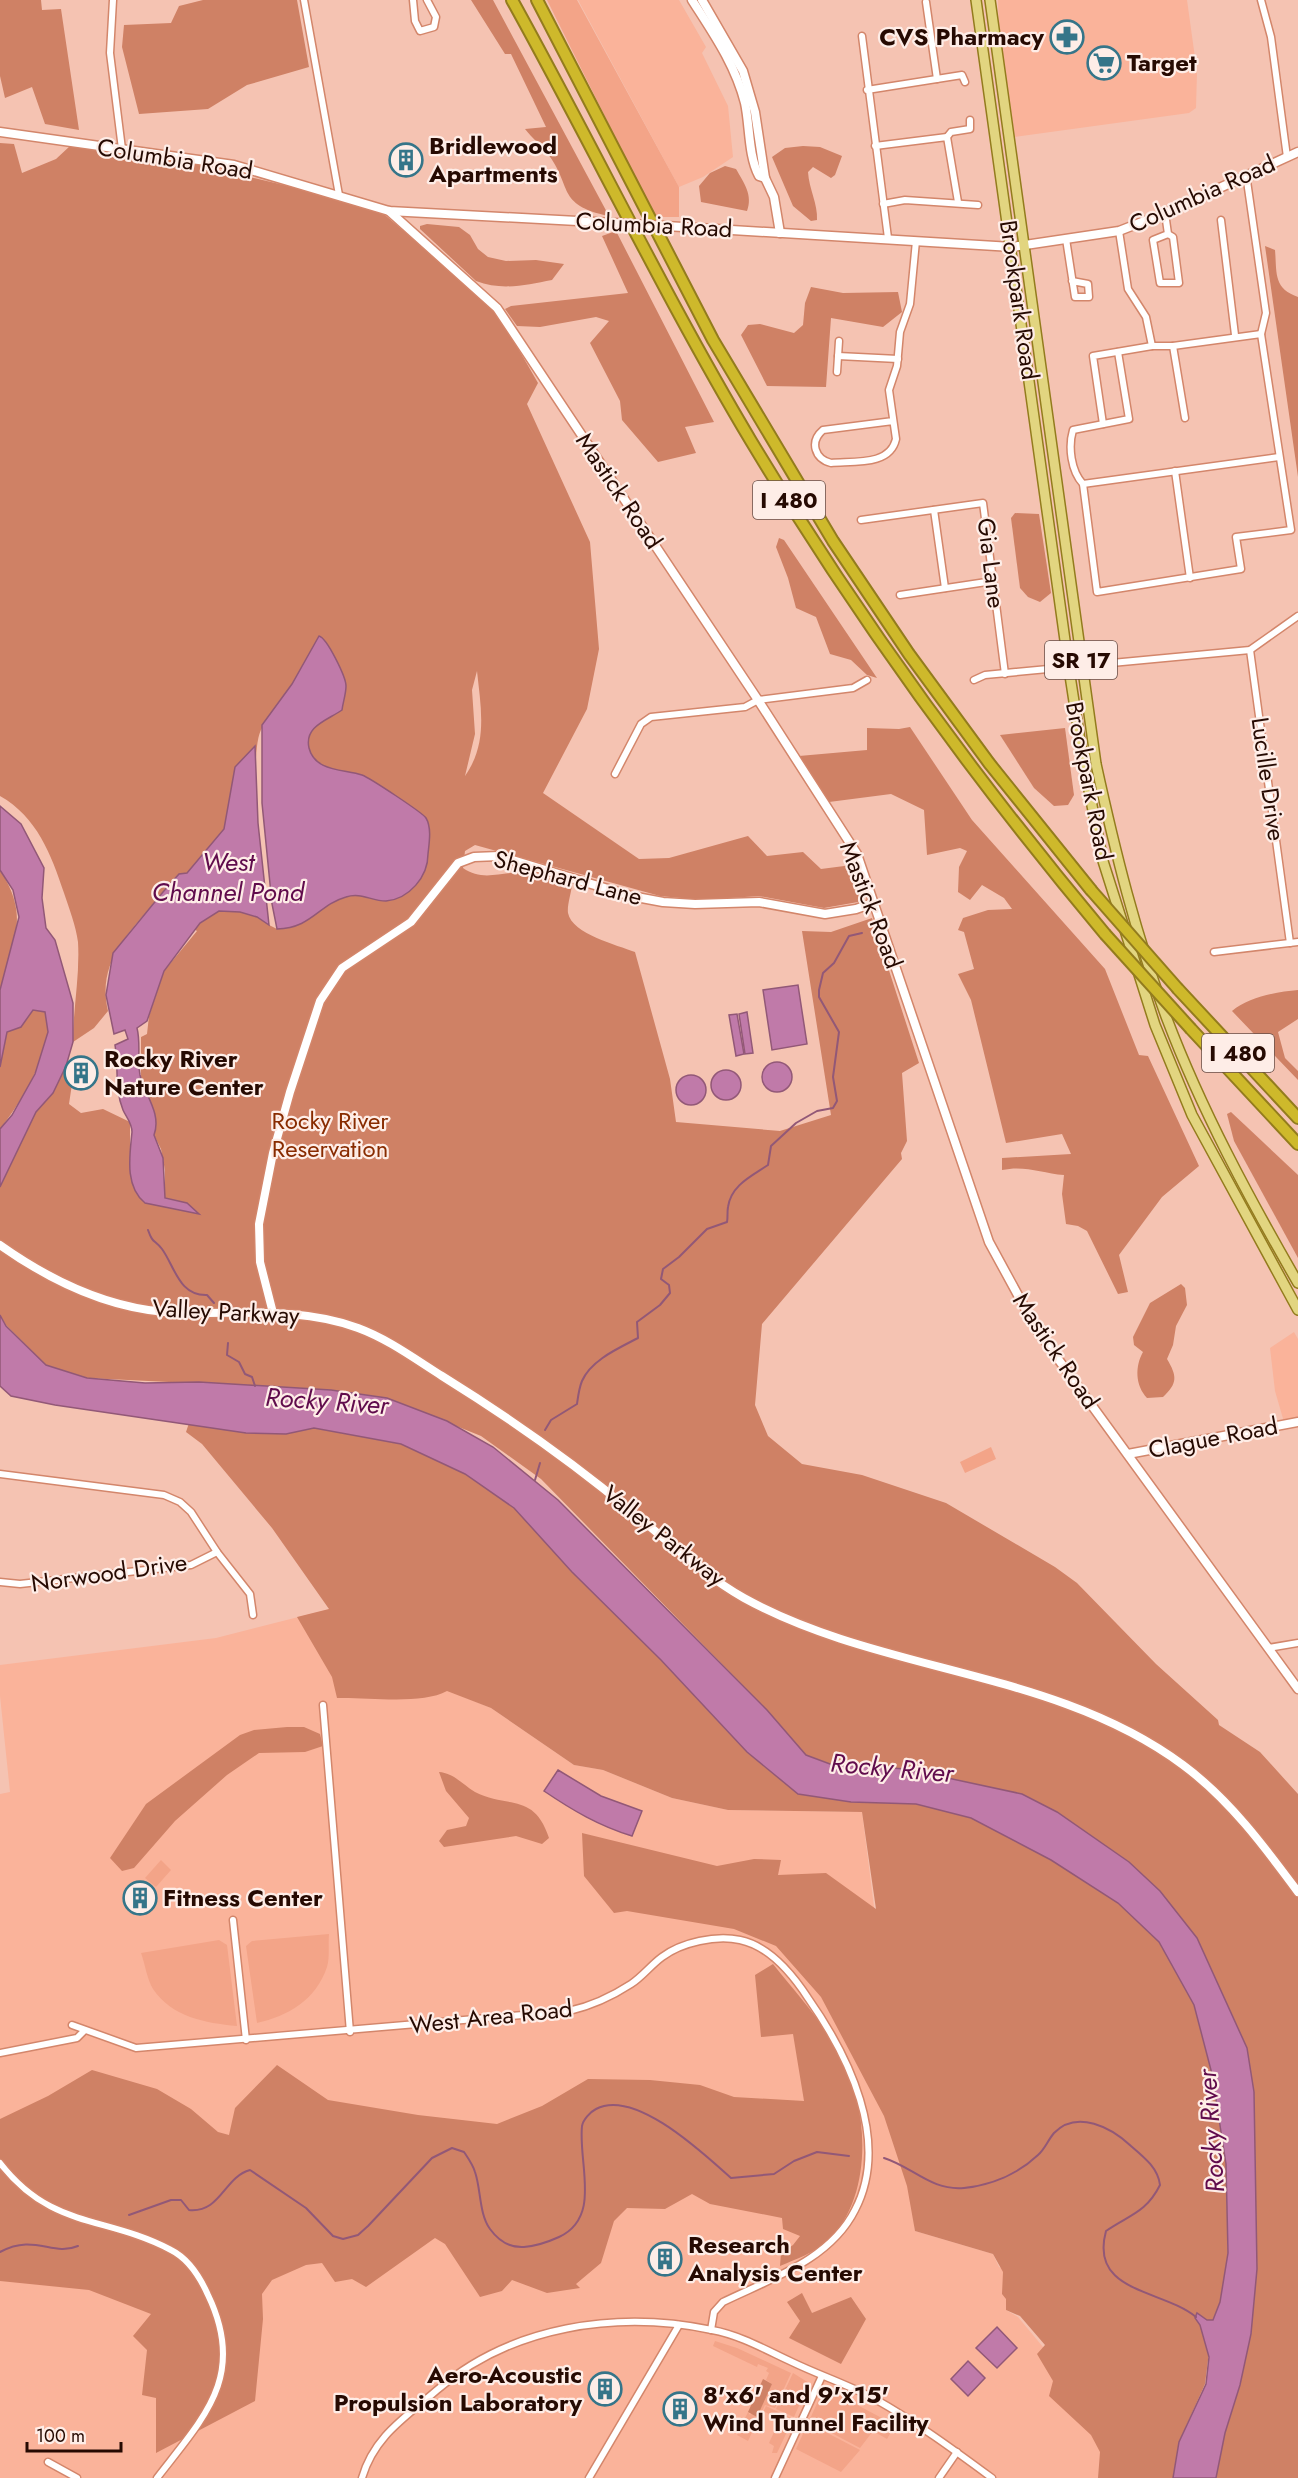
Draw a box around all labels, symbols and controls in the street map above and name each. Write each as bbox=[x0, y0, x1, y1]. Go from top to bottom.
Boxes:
place label: CVS Pharmacy bbox=[879, 19, 1044, 54]
pharmacy icon: CVS Pharmacy bbox=[1049, 19, 1085, 55]
supermarket icon: Target bbox=[1086, 45, 1122, 81]
place label: Target bbox=[1127, 45, 1197, 80]
place label: Bridlewood Apartments bbox=[428, 128, 558, 191]
street label: Columbia Road bbox=[95, 129, 255, 188]
building icon: Bridlewood Apartments bbox=[388, 142, 424, 178]
street label: Columbia Road bbox=[1123, 146, 1281, 241]
street label: Columbia Road bbox=[575, 203, 733, 246]
street label: Brookpark Road bbox=[991, 218, 1048, 382]
street label: Mastick Road bbox=[568, 426, 671, 556]
road number: I 480 bbox=[753, 481, 825, 519]
street label: Gia Lane bbox=[969, 516, 1014, 610]
road number: SR 17 bbox=[1045, 641, 1117, 679]
street label: Brookpark Road bbox=[1057, 699, 1122, 863]
street label: Lucille Drive bbox=[1242, 715, 1294, 843]
street label: Mastick Road bbox=[831, 836, 912, 973]
street label: Shephard Lane bbox=[490, 841, 646, 914]
water label: West Channel Pond bbox=[152, 843, 306, 911]
road number: I 480 bbox=[1202, 1034, 1274, 1072]
place label: Rocky River Nature Center bbox=[104, 1041, 264, 1104]
building icon: Rocky River Nature Center bbox=[63, 1055, 99, 1091]
park label: Rocky River Reservation bbox=[271, 1103, 389, 1166]
street label: Mastick Road bbox=[1005, 1286, 1108, 1416]
street label: Valley Parkway bbox=[152, 1290, 301, 1333]
water label: Rocky River bbox=[264, 1378, 391, 1424]
street label: Clague Road bbox=[1145, 1408, 1281, 1467]
street label: Valley Parkway bbox=[596, 1476, 733, 1595]
street label: Norwood Drive bbox=[29, 1544, 189, 1601]
water label: Rocky River bbox=[829, 1744, 956, 1792]
building icon: Fitness Center bbox=[122, 1880, 158, 1916]
place label: Fitness Center bbox=[163, 1880, 323, 1915]
street label: West Area Road bbox=[408, 1991, 574, 2042]
water label: Rocky River bbox=[1188, 2067, 1234, 2194]
place label: Research Analysis Center bbox=[687, 2227, 863, 2290]
building icon: Research Analysis Center bbox=[647, 2241, 683, 2277]
place label: Aero-Acoustic Propulsion Laboratory bbox=[334, 2357, 582, 2420]
building icon: Aero-Acoustic Propulsion Laboratory bbox=[587, 2371, 623, 2407]
place label: 8'x6' and 9'x15' Wind Tunnel Facility bbox=[703, 2377, 929, 2440]
building icon: 8'x6' and 9'x15' Wind Tunnel Facility bbox=[662, 2391, 698, 2427]
scale bar bbox=[27, 2415, 122, 2453]
text: 100 m bbox=[36, 2423, 85, 2449]

